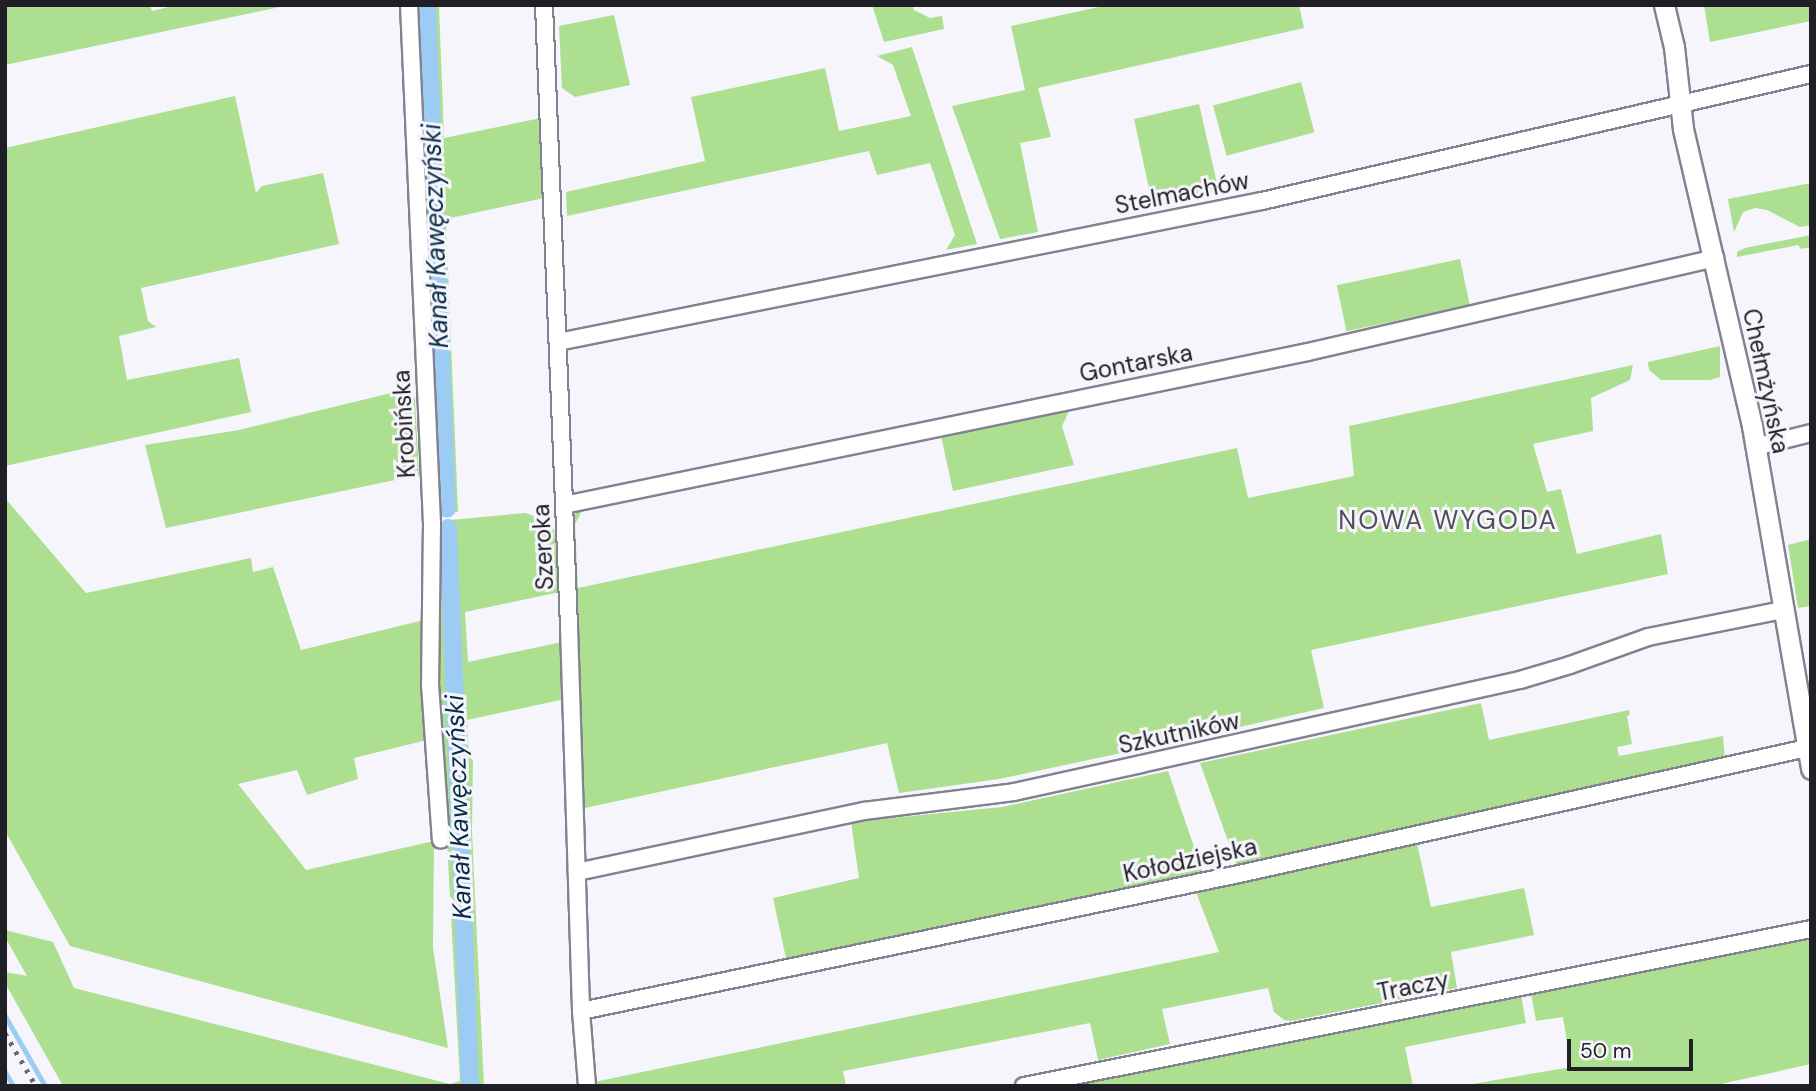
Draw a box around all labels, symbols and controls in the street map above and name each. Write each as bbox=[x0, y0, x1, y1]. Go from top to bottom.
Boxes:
water label: Kanał Kawęczyński bbox=[416, 123, 456, 349]
street label: Stelmachów bbox=[1112, 166, 1252, 220]
street label: Chełmżyńska bbox=[1737, 306, 1795, 456]
street label: Gontarska bbox=[1077, 338, 1195, 388]
street label: Krobińska bbox=[387, 369, 421, 479]
street label: Szeroka bbox=[526, 503, 560, 591]
district label: NOWA WYGODA bbox=[1340, 505, 1556, 537]
water label: Kanał Kawęczyński bbox=[439, 694, 479, 920]
street label: Szkutników bbox=[1116, 706, 1242, 760]
street label: Kołodziejska bbox=[1120, 832, 1260, 888]
street label: Traczy bbox=[1375, 965, 1451, 1007]
scale bar bbox=[1571, 1024, 1697, 1068]
text: 50 m bbox=[1580, 1037, 1631, 1065]

